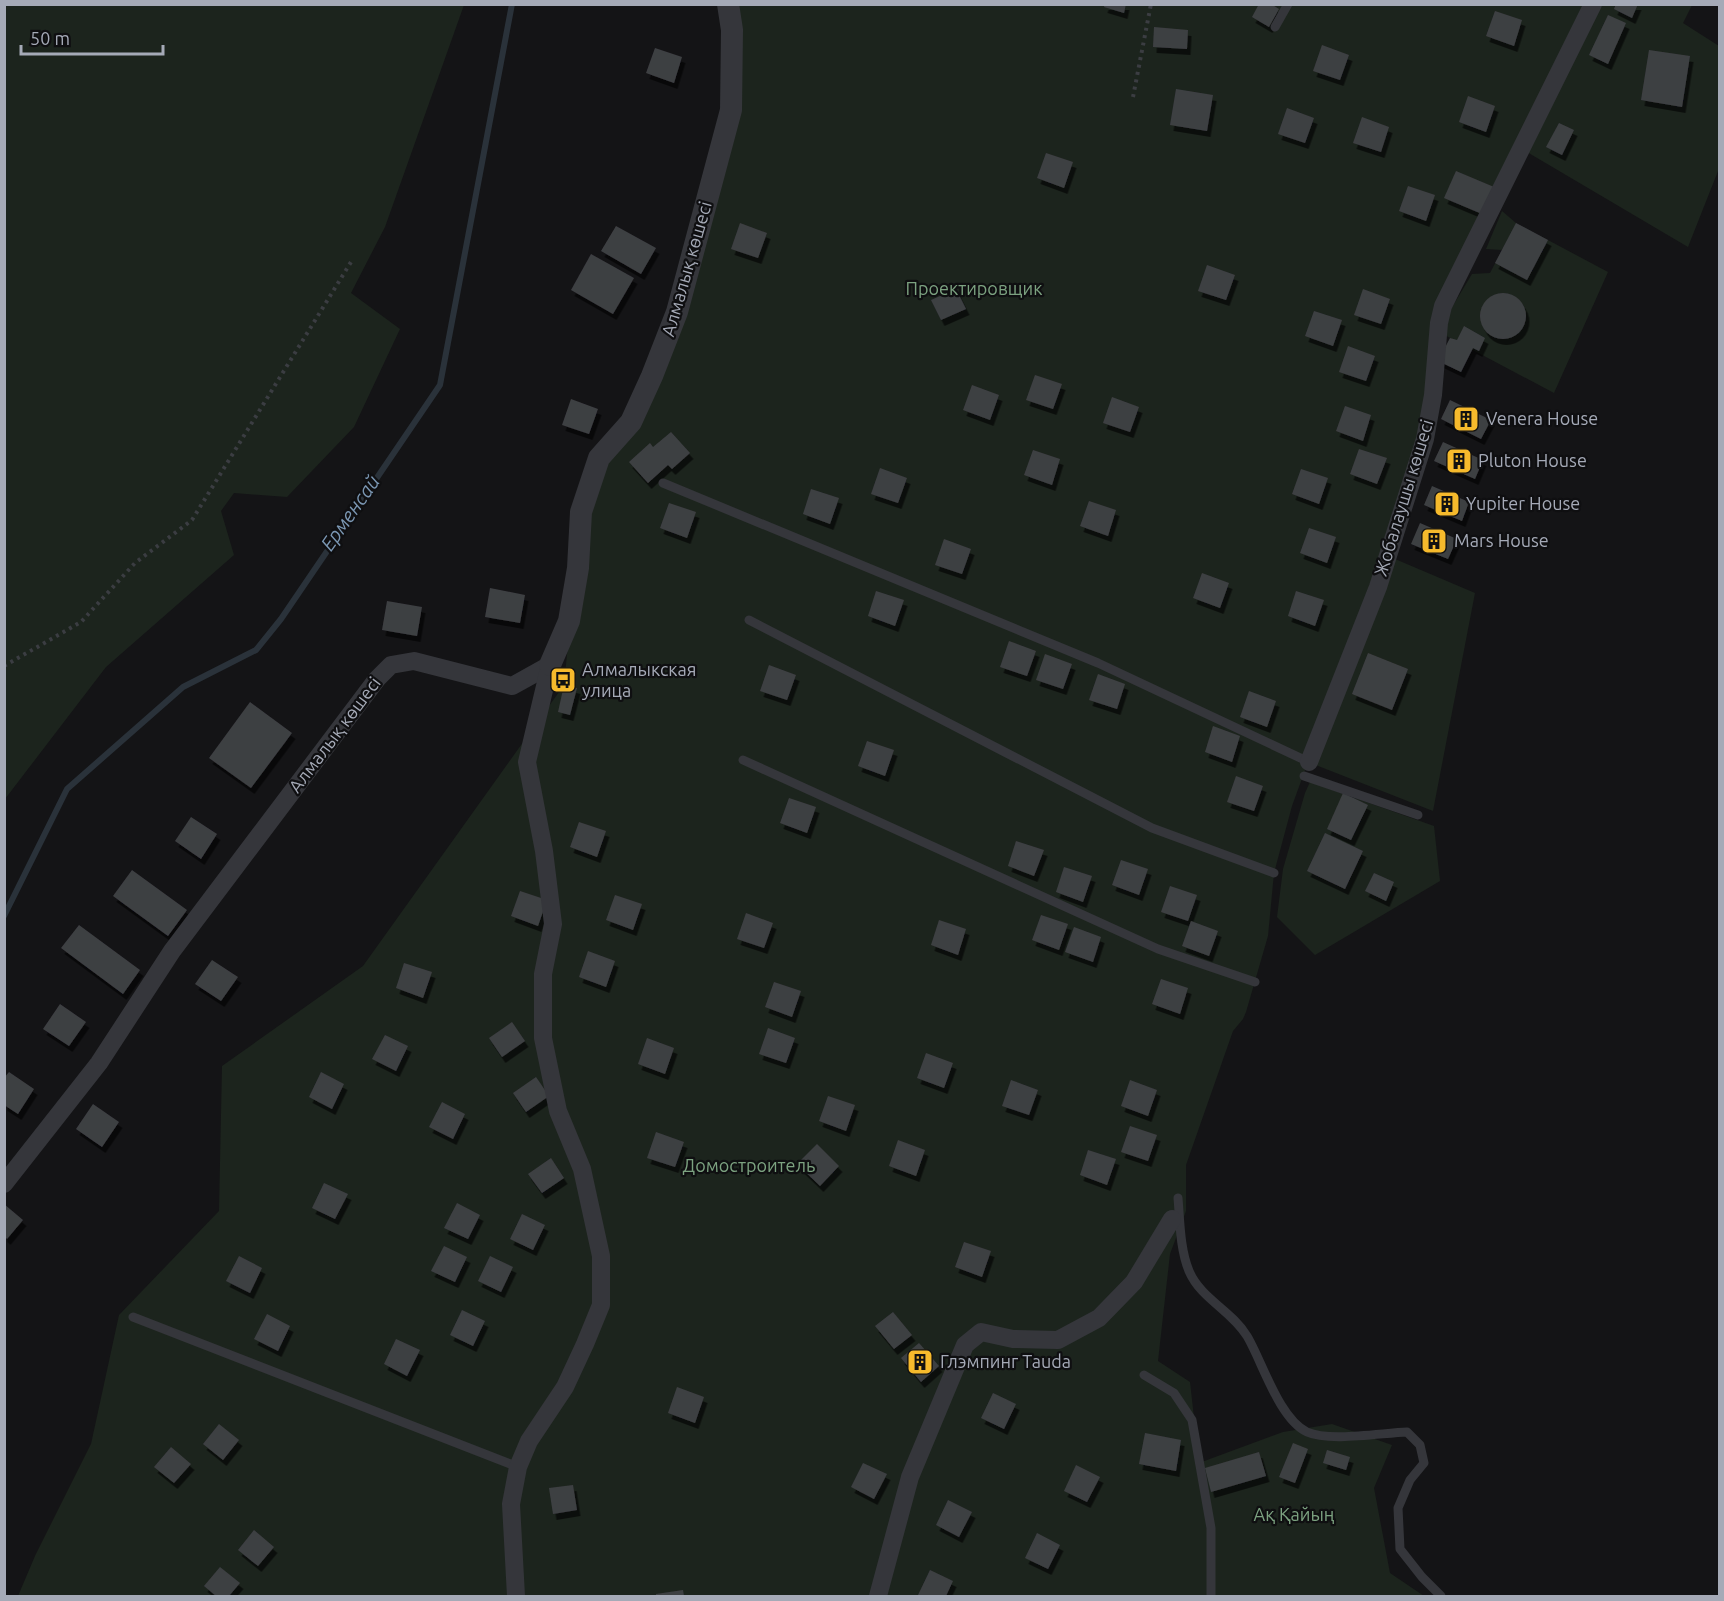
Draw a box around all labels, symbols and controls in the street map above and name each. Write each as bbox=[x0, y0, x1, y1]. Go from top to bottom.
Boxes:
scale bar bbox=[21, 18, 164, 56]
text: 50 m bbox=[30, 28, 70, 48]
street label: Алмалық көшесі bbox=[657, 199, 715, 338]
park label: Проектировщик bbox=[905, 278, 1043, 298]
building icon: Venera House bbox=[1451, 404, 1481, 434]
place label: Venera House bbox=[1486, 408, 1598, 428]
street label: Жобалаушы көшесі bbox=[1370, 417, 1436, 578]
building icon: Pluton House bbox=[1444, 446, 1474, 476]
place label: Pluton House bbox=[1478, 450, 1587, 470]
water label: Ерменсай bbox=[315, 470, 384, 555]
building icon: Yupiter House bbox=[1432, 489, 1462, 519]
place label: Yupiter House bbox=[1466, 493, 1580, 513]
building icon: Mars House bbox=[1419, 526, 1449, 556]
place label: Mars House bbox=[1454, 530, 1549, 550]
place label: Алмалыкская улица bbox=[582, 659, 696, 700]
bus stop icon: Алмалыкская улица bbox=[548, 665, 578, 695]
street label: Алмалық көшесі bbox=[284, 673, 384, 796]
park label: Домостроитель bbox=[683, 1155, 815, 1175]
building icon: Глэмпинг Tauda bbox=[905, 1347, 935, 1377]
place label: Глэмпинг Tauda bbox=[940, 1351, 1071, 1371]
park label: Ақ Қайың bbox=[1254, 1504, 1335, 1524]

